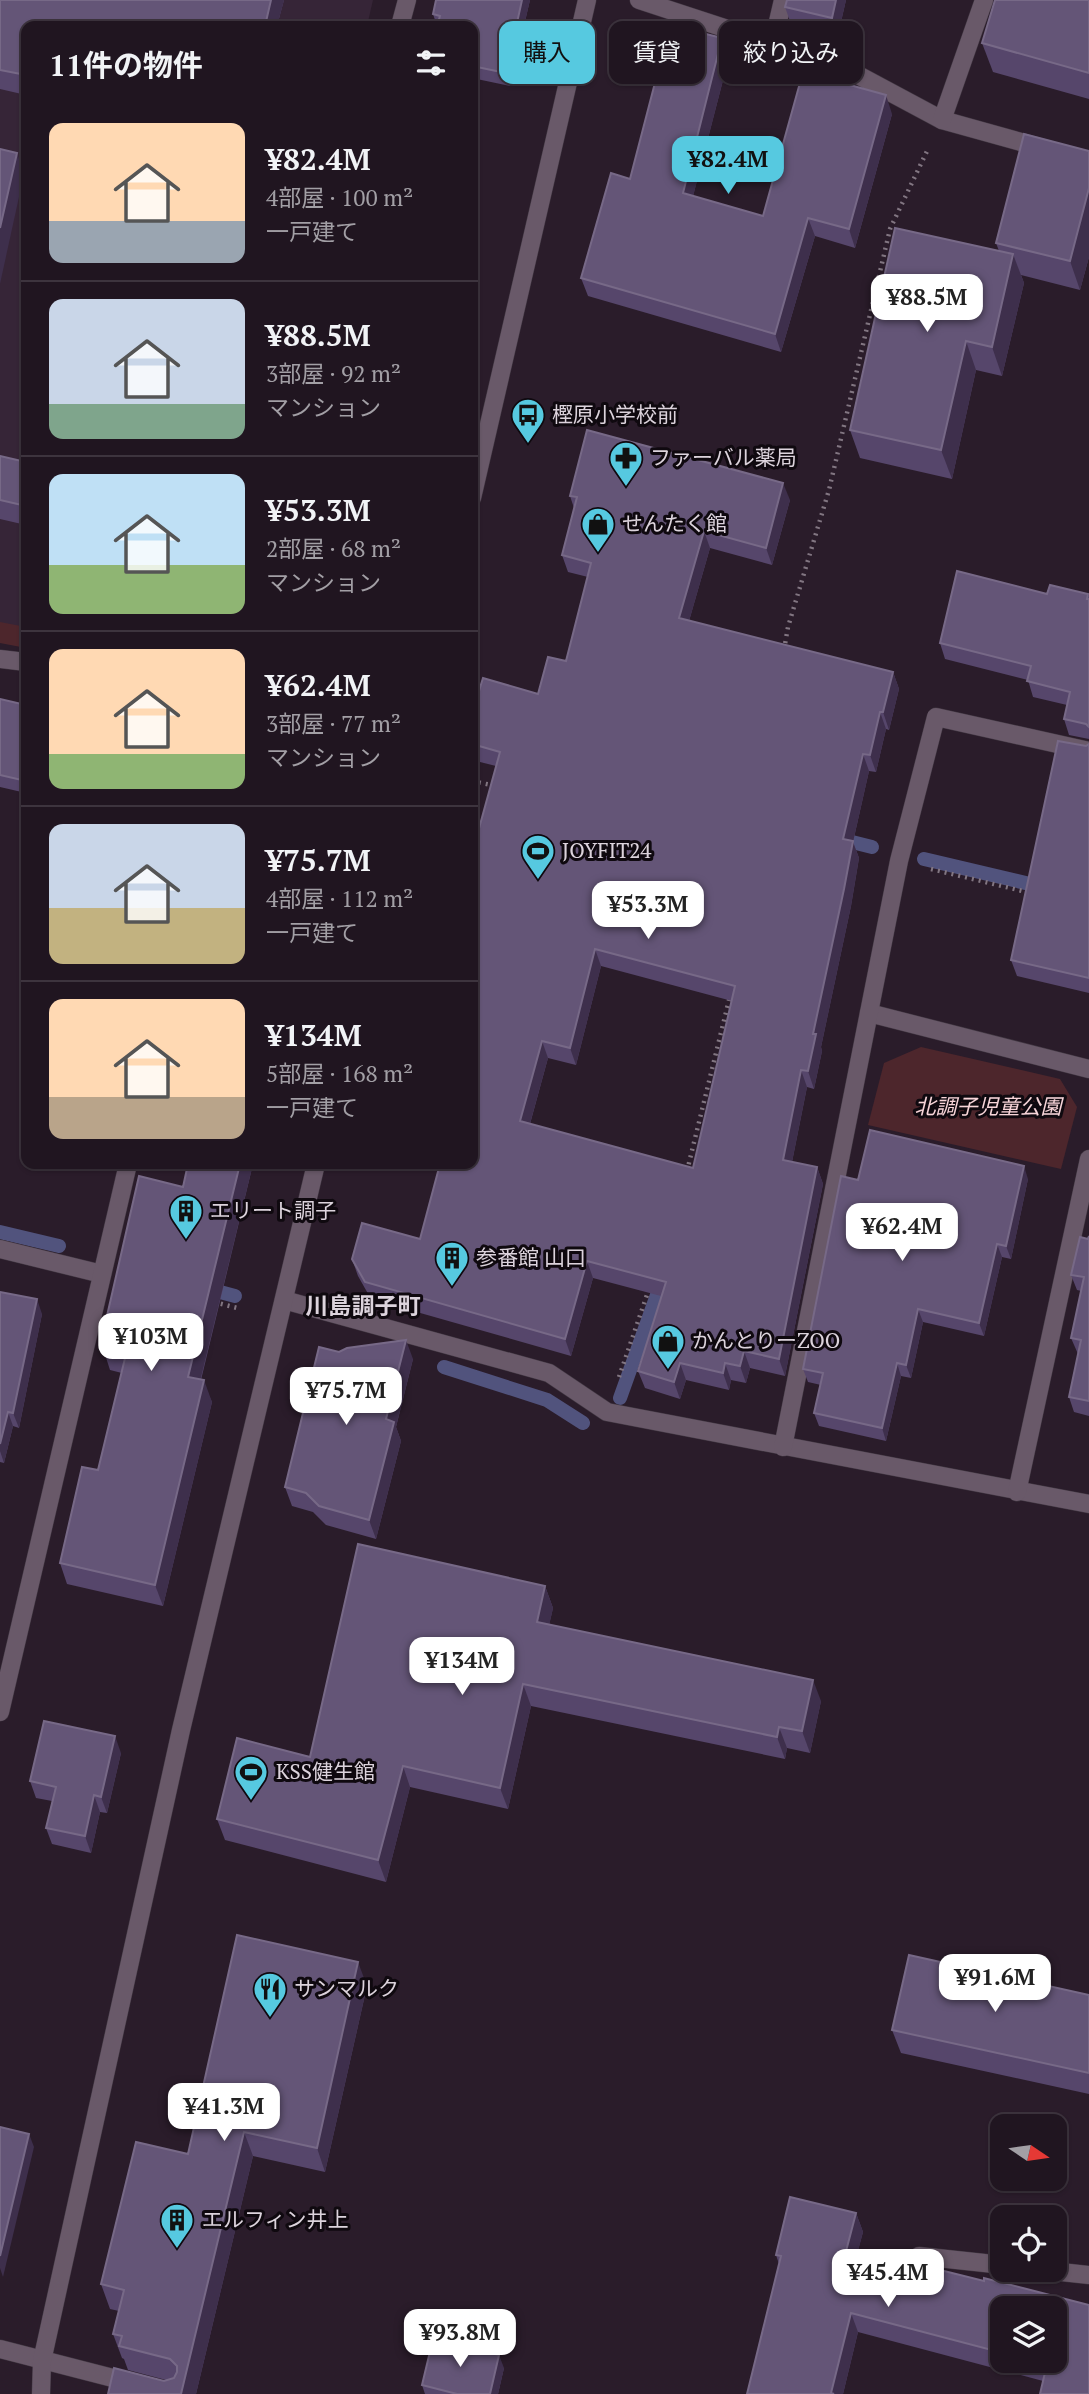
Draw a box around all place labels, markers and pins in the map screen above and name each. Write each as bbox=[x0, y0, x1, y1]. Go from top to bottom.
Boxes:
pin: ¥82.4M bbox=[671, 136, 785, 196]
pin: ¥88.5M bbox=[870, 274, 984, 334]
bus stop icon: 樫原小学校前 bbox=[509, 396, 547, 445]
place label: 樫原小学校前 bbox=[552, 400, 678, 428]
pharmacy icon: ファーバル薬局 bbox=[607, 439, 645, 488]
place label: ファーバル薬局 bbox=[650, 443, 797, 471]
shop icon: せんたく館 bbox=[579, 505, 617, 554]
place label: せんたく館 bbox=[622, 509, 727, 537]
sports icon: JOYFIT24 bbox=[519, 832, 557, 881]
place label: JOYFIT24 bbox=[562, 836, 652, 864]
pin: ¥53.3M bbox=[591, 881, 705, 941]
building icon: エリート調子 bbox=[167, 1192, 205, 1241]
place label: エリート調子 bbox=[210, 1196, 336, 1224]
pin: ¥62.4M bbox=[845, 1204, 959, 1263]
building icon: 参番館 山口 bbox=[433, 1239, 471, 1288]
place label: 参番館 山口 bbox=[476, 1243, 586, 1271]
pin: ¥103M bbox=[102, 1314, 200, 1373]
shop icon: かんとりーZOO bbox=[649, 1322, 687, 1371]
place label: かんとりーZOO bbox=[692, 1326, 840, 1354]
pin: ¥75.7M bbox=[289, 1368, 403, 1427]
pin: ¥134M bbox=[413, 1638, 511, 1697]
sports icon: KSS健生館 bbox=[232, 1753, 270, 1802]
place label: KSS健生館 bbox=[276, 1757, 375, 1785]
pin: ¥91.6M bbox=[938, 1954, 1052, 2014]
restaurant icon: サンマルク bbox=[251, 1970, 289, 2019]
place label: サンマルク bbox=[294, 1974, 399, 2002]
pin: ¥41.3M bbox=[167, 2084, 281, 2143]
building icon: エルフィン井上 bbox=[158, 2201, 196, 2250]
place label: エルフィン井上 bbox=[202, 2205, 349, 2233]
pin: ¥45.4M bbox=[831, 2250, 945, 2309]
pin: ¥93.8M bbox=[403, 2310, 517, 2369]

